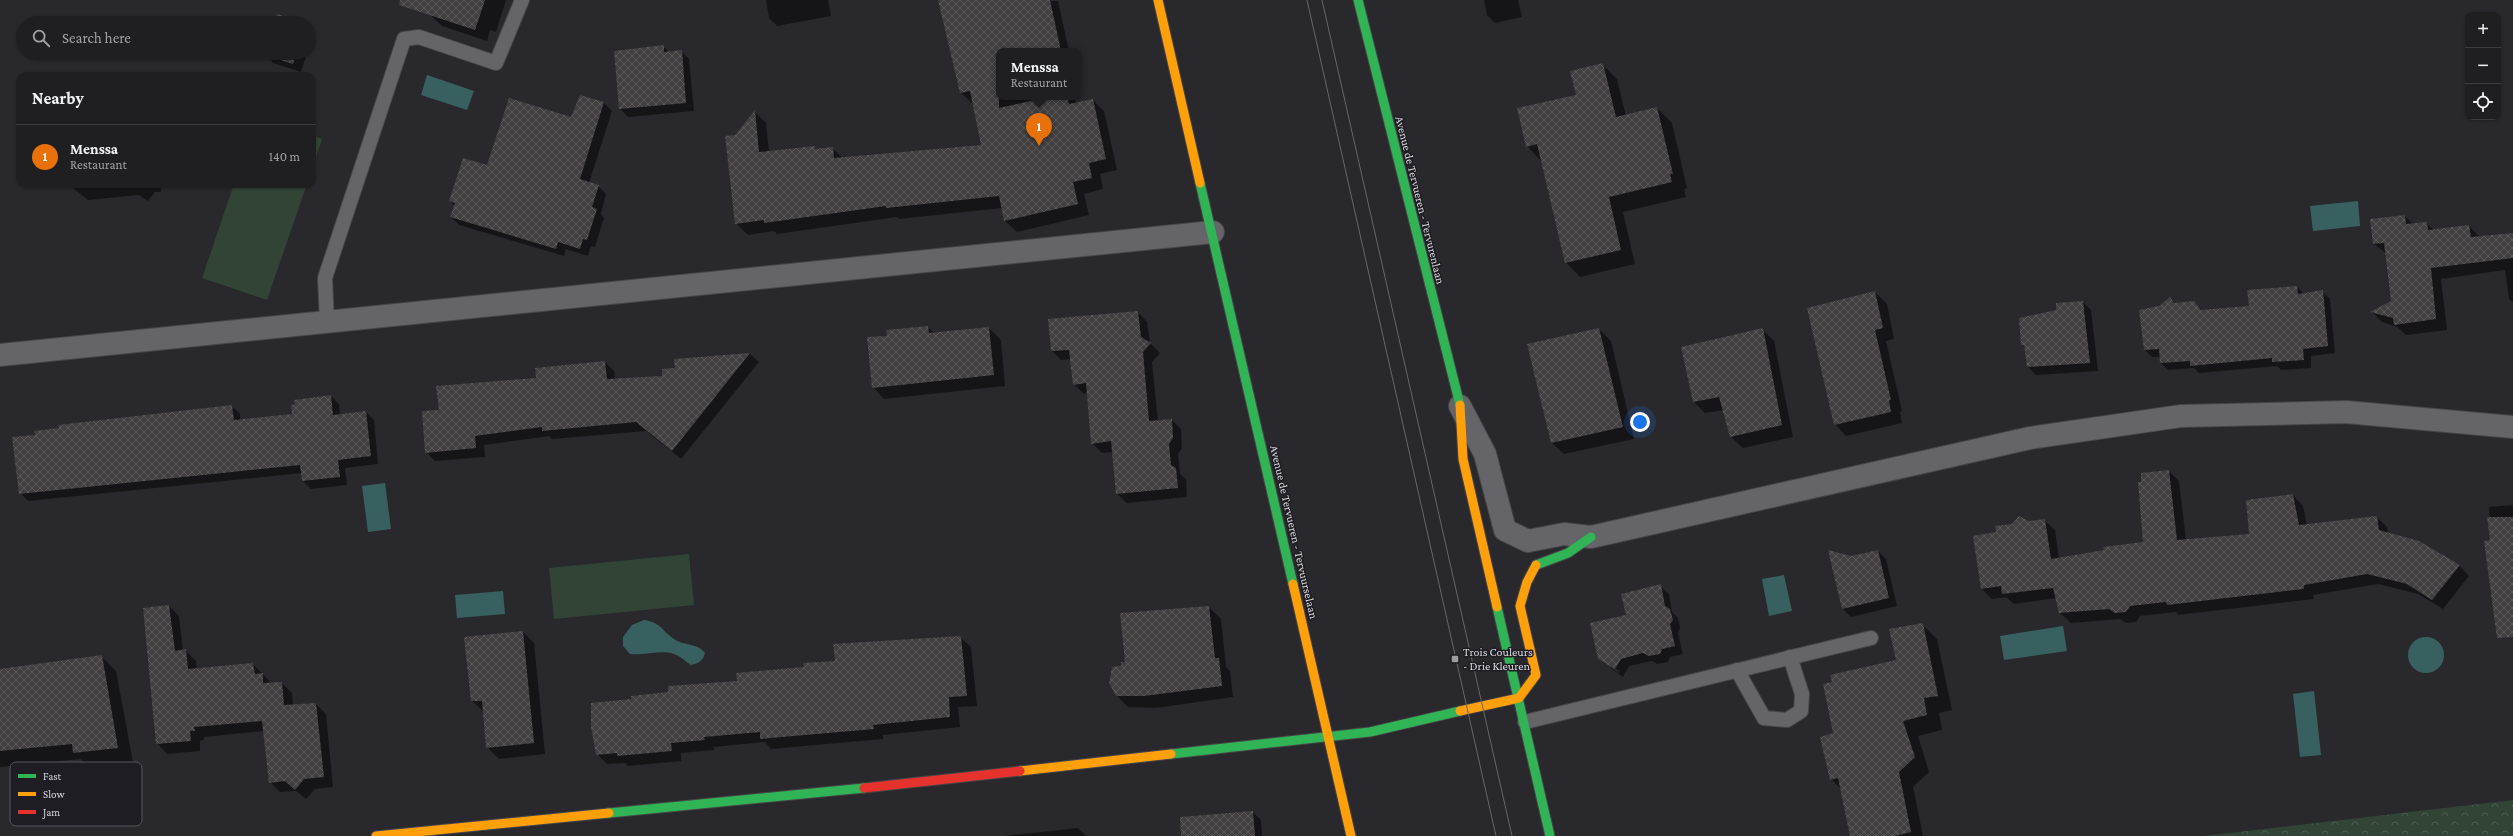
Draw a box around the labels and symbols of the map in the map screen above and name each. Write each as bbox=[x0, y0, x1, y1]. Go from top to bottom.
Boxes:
pin: 1 bbox=[1026, 113, 1052, 146]
street label: Avenue de Tervueren - Tervurenlaan bbox=[1392, 114, 1448, 286]
your location bbox=[1630, 412, 1650, 432]
street label: Avenue de Tervueren - Tervuurselaan bbox=[1267, 444, 1321, 621]
place label: Trois Couleurs - Drie Kleuren bbox=[1463, 645, 1533, 673]
marker: Trois Couleurs - Drie Kleuren bbox=[1450, 654, 1460, 664]
legend bbox=[10, 762, 142, 826]
text: Fast bbox=[43, 770, 62, 782]
text: Slow bbox=[43, 788, 65, 800]
text: Jam bbox=[42, 806, 60, 819]

